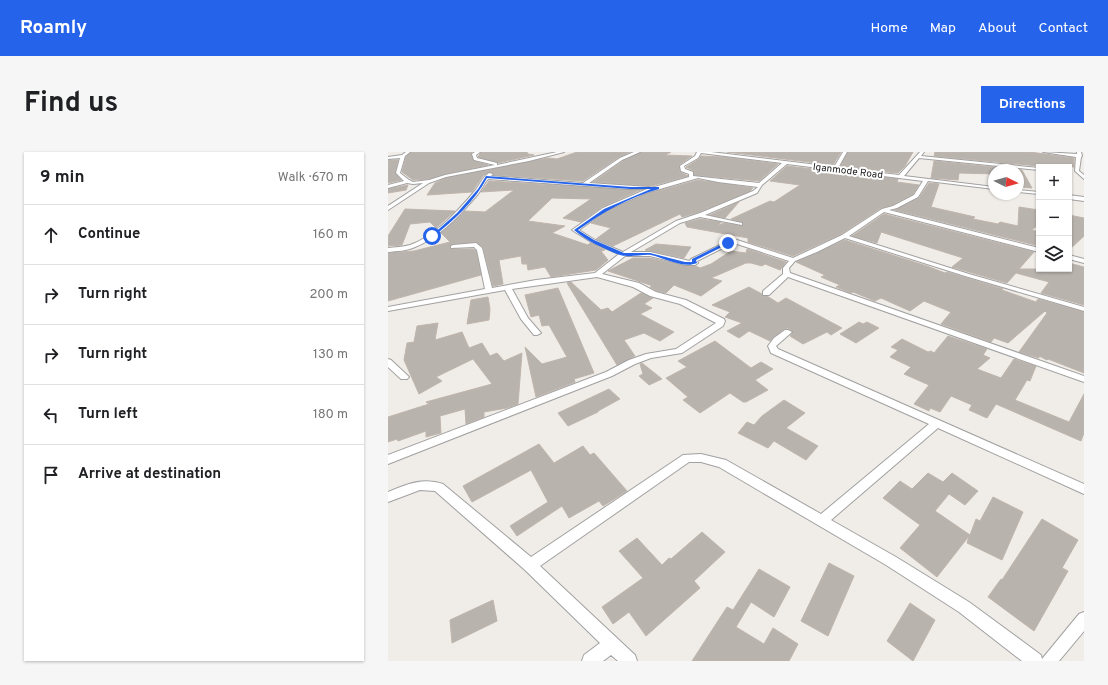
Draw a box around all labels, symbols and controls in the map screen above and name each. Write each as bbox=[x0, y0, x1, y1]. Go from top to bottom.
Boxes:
text: Roamly bbox=[20, 16, 87, 40]
text: Home bbox=[871, 20, 908, 37]
text: Map bbox=[930, 20, 956, 37]
text: About bbox=[978, 20, 1017, 37]
text: Contact bbox=[1039, 20, 1088, 37]
text: Find us bbox=[24, 86, 118, 122]
button: Directions bbox=[981, 86, 1084, 123]
street label: Iganmode Road bbox=[812, 161, 884, 182]
north arrow bbox=[988, 164, 1024, 200]
map controls bbox=[1036, 164, 1072, 272]
button: + bbox=[1036, 164, 1072, 200]
text: 9 min bbox=[40, 167, 84, 189]
text: Walk · 670 m bbox=[278, 170, 348, 186]
button: − bbox=[1036, 200, 1072, 236]
icon: ahead bbox=[40, 224, 62, 246]
text: Continue bbox=[78, 225, 140, 244]
text: 160 m bbox=[313, 227, 348, 243]
route start bbox=[423, 227, 441, 245]
route end bbox=[719, 234, 737, 252]
button: layers bbox=[1036, 236, 1072, 272]
icon: right bbox=[40, 284, 62, 306]
text: Turn right bbox=[78, 285, 147, 304]
text: 200 m bbox=[309, 287, 348, 303]
icon: right bbox=[40, 344, 62, 366]
text: Turn right bbox=[78, 345, 147, 364]
text: 130 m bbox=[313, 347, 348, 363]
icon: left bbox=[40, 404, 62, 426]
text: Turn left bbox=[78, 405, 138, 424]
text: 180 m bbox=[313, 407, 348, 423]
icon: arrive bbox=[40, 464, 62, 486]
text: Arrive at destination bbox=[78, 465, 221, 484]

